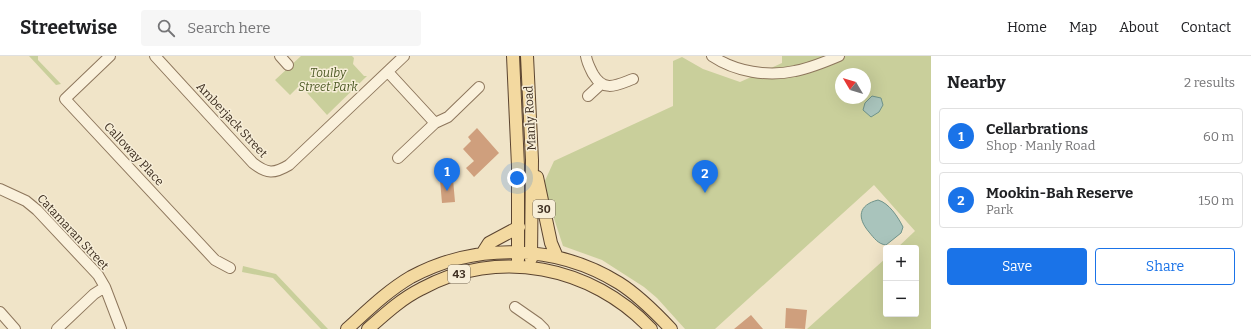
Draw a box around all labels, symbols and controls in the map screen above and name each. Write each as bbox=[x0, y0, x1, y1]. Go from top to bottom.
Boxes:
search box bbox=[141, 10, 421, 46]
text: Streetwise bbox=[20, 16, 117, 39]
icon: search bbox=[155, 17, 177, 39]
text: Search here bbox=[187, 19, 270, 37]
text: Home bbox=[1007, 19, 1047, 36]
text: Map bbox=[1069, 19, 1097, 36]
text: About bbox=[1119, 19, 1159, 36]
text: Contact bbox=[1181, 19, 1231, 36]
park label: Toulby Street Park bbox=[298, 66, 358, 94]
north arrow bbox=[835, 68, 871, 104]
text: Nearby bbox=[947, 72, 1006, 93]
text: 2 results bbox=[1184, 75, 1235, 90]
street label: Amberjack Street bbox=[194, 80, 271, 161]
street label: Manly Road bbox=[521, 85, 539, 151]
street label: Calloway Place bbox=[101, 119, 167, 189]
text: Cellarbrations bbox=[986, 120, 1088, 138]
text: 1 bbox=[958, 129, 964, 144]
text: 60 m bbox=[1203, 129, 1234, 144]
text: Shop · Manly Road bbox=[986, 138, 1095, 153]
pin: 1 bbox=[434, 158, 460, 191]
pin: 2 bbox=[692, 160, 718, 193]
your location bbox=[507, 168, 527, 188]
text: Mookin-Bah Reserve bbox=[986, 184, 1133, 202]
street label: Catamaran Street bbox=[34, 191, 112, 273]
text: 2 bbox=[957, 193, 965, 208]
text: 150 m bbox=[1198, 193, 1234, 208]
road number: 30 bbox=[533, 200, 555, 218]
text: Park bbox=[986, 202, 1013, 217]
map controls bbox=[883, 245, 919, 317]
button: + bbox=[883, 245, 919, 281]
button: Save bbox=[947, 248, 1087, 285]
button: Share bbox=[1095, 248, 1235, 285]
road number: 43 bbox=[448, 265, 470, 283]
button: − bbox=[883, 281, 919, 317]

